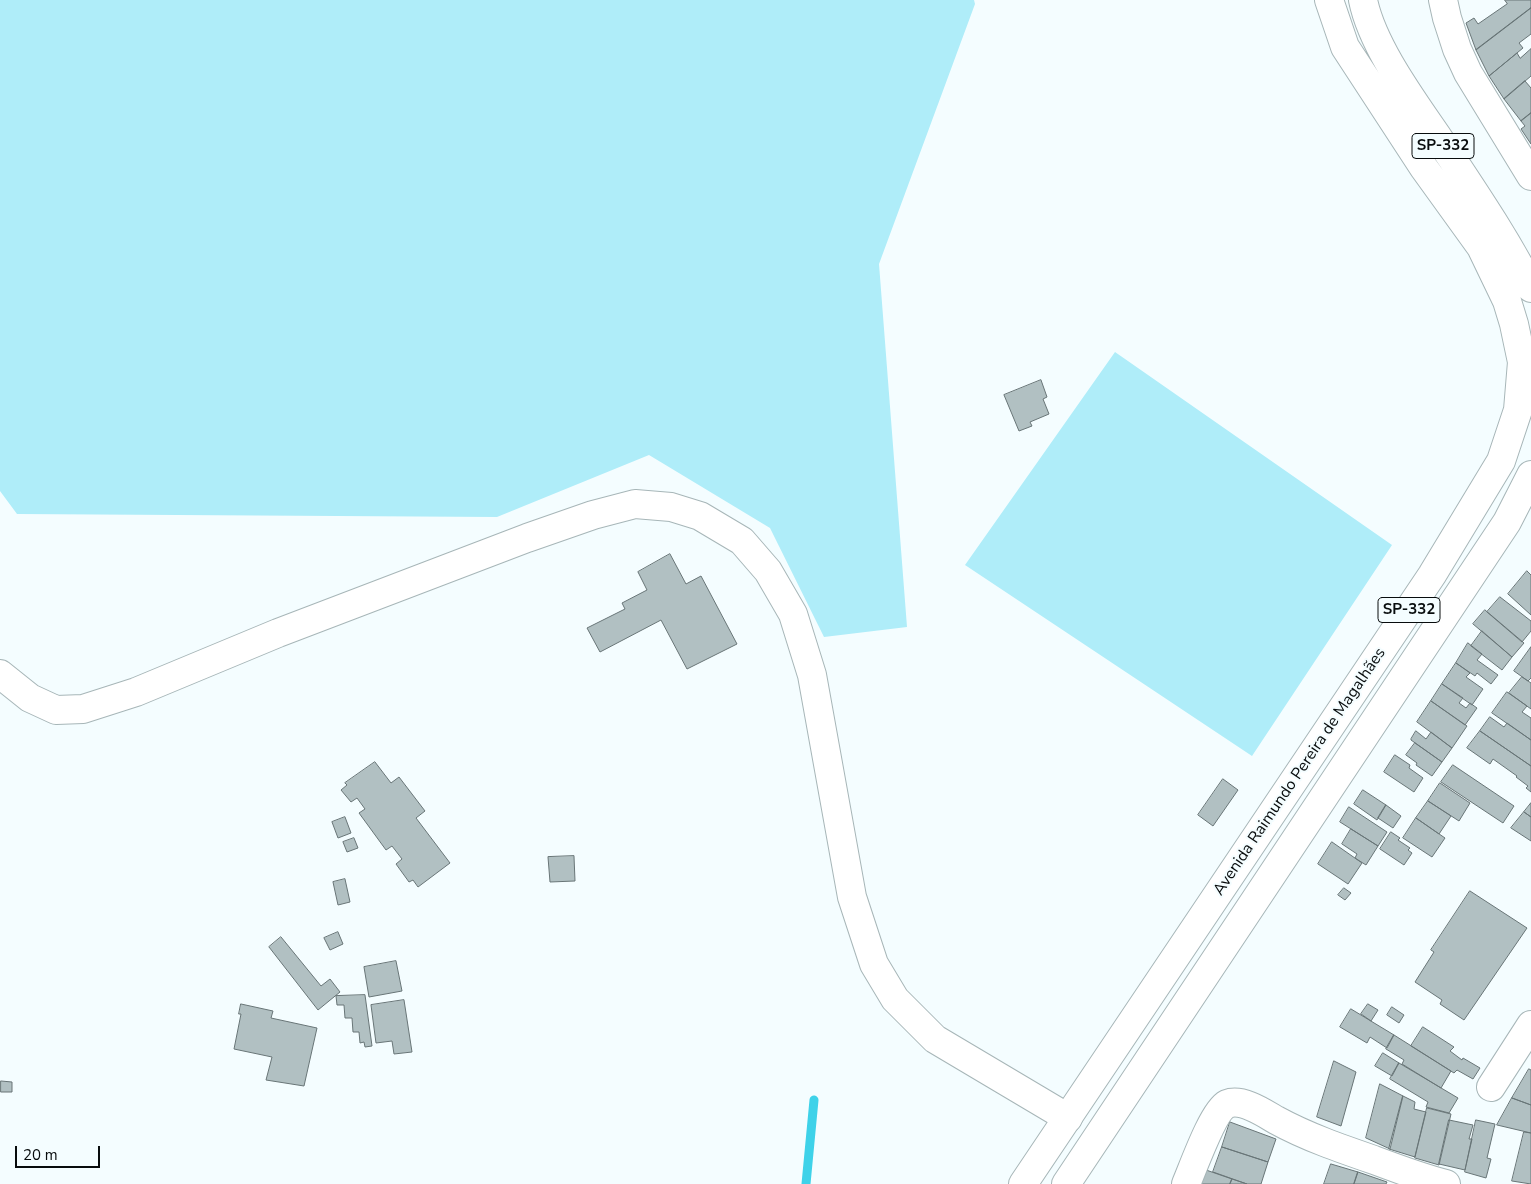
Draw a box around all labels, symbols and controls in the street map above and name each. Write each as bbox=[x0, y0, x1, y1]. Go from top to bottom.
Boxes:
road number: SP-332 bbox=[1412, 134, 1474, 158]
road number: SP-332 bbox=[1378, 598, 1440, 622]
street label: Avenida Raimundo Pereira de Magalhães bbox=[1210, 645, 1390, 899]
scale bar bbox=[18, 1136, 102, 1168]
text: 20 m bbox=[23, 1145, 58, 1165]

